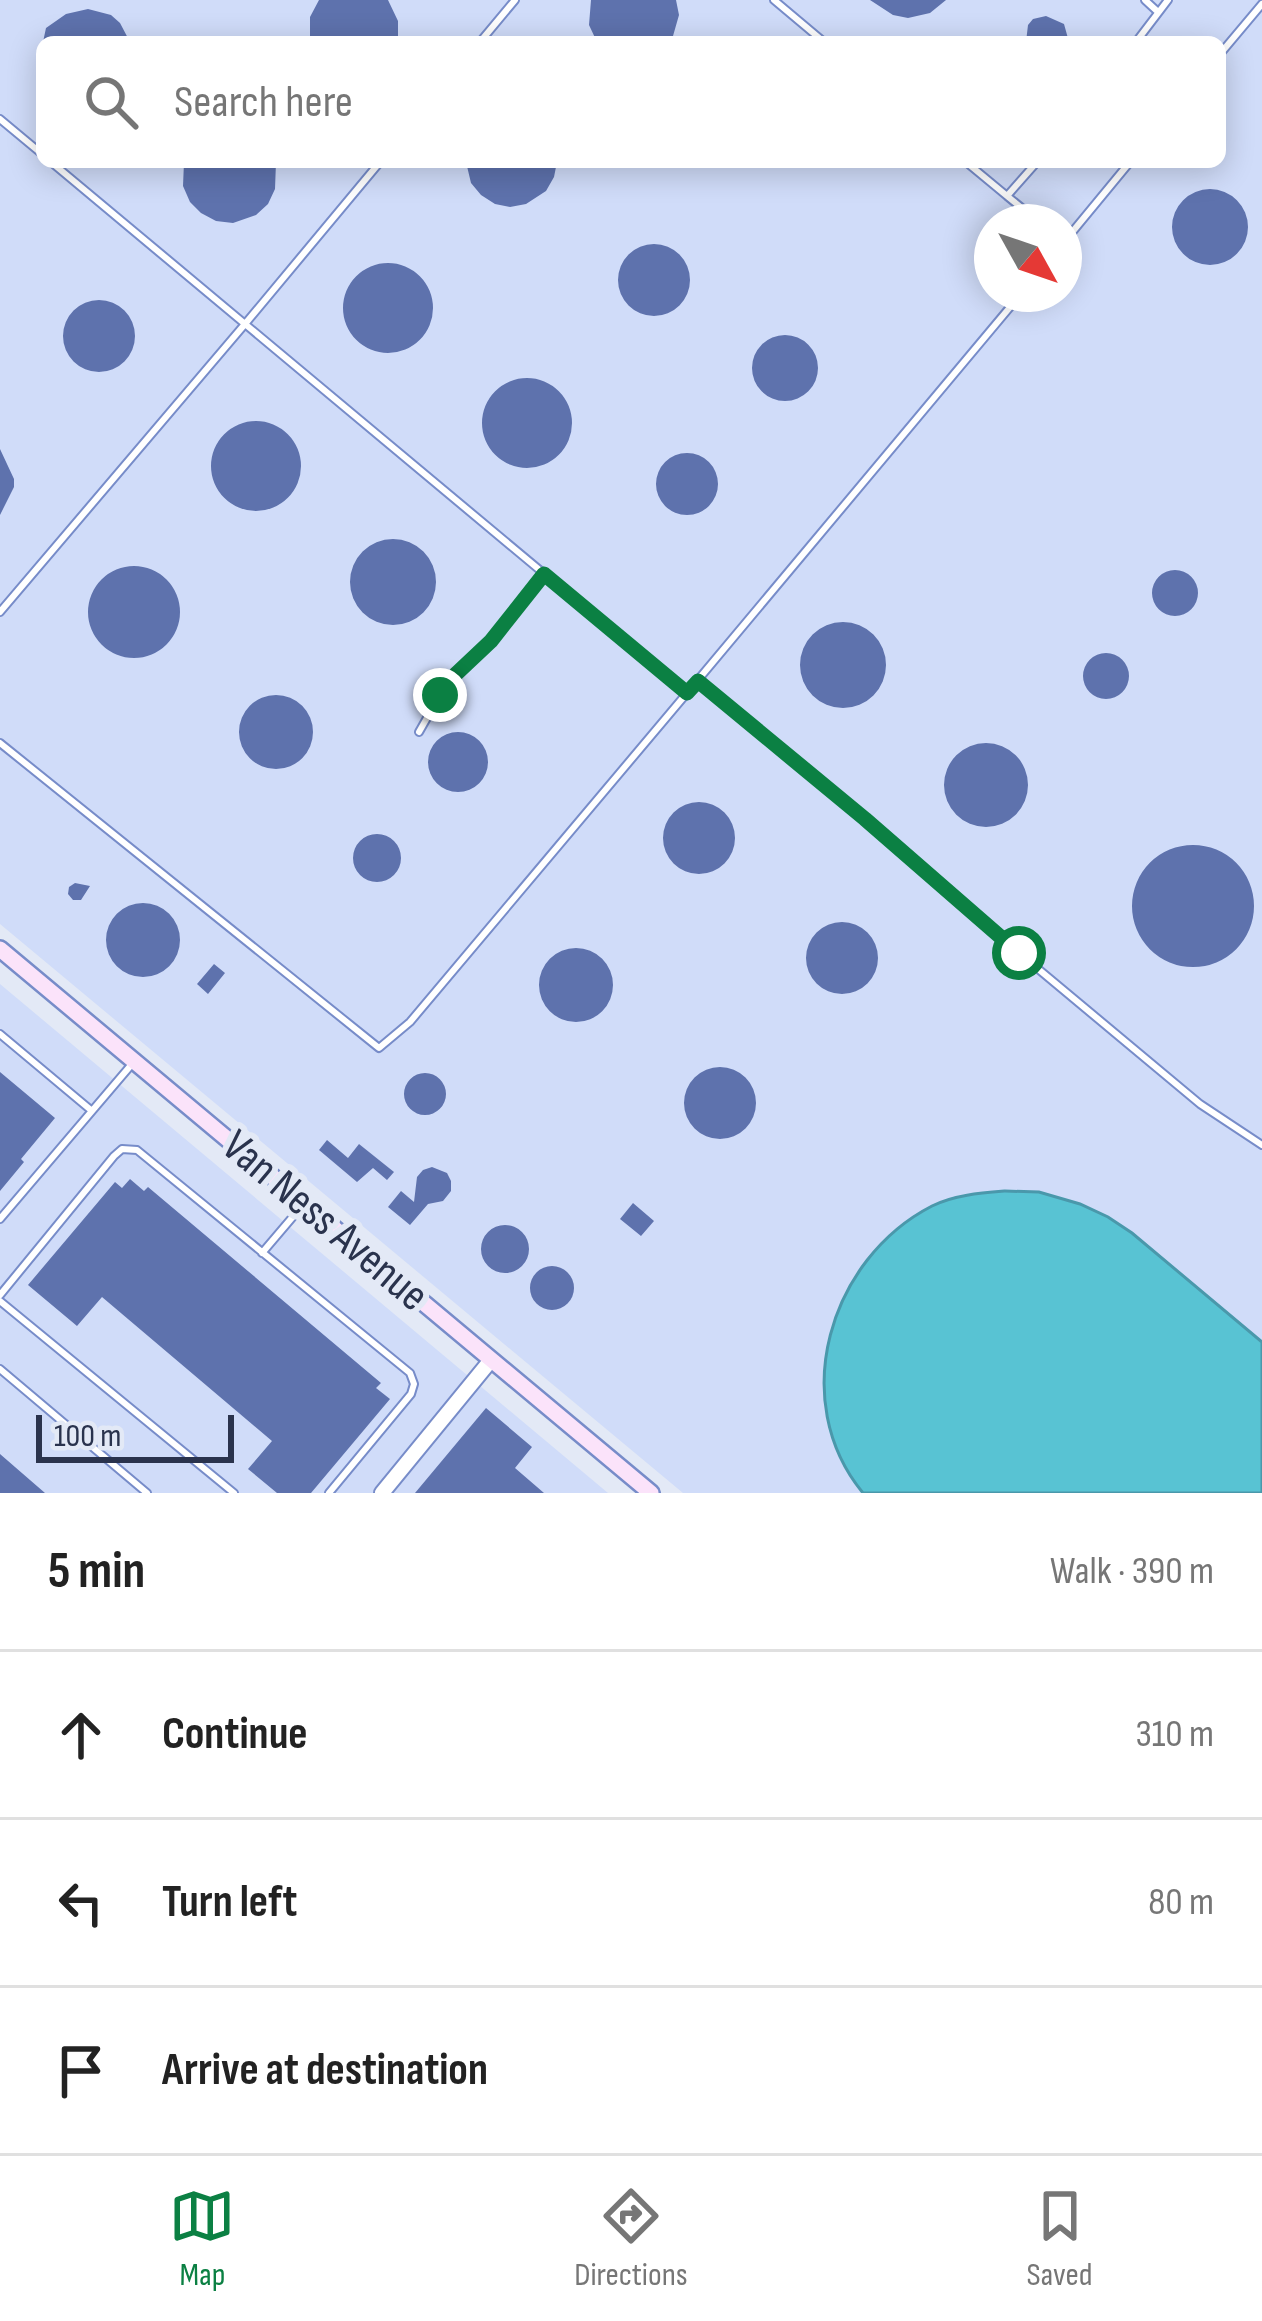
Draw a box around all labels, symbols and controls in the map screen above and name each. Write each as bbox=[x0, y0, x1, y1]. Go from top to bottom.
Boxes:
search box bbox=[36, 36, 1226, 168]
icon: search bbox=[78, 69, 144, 135]
text: Search here bbox=[174, 75, 353, 130]
north arrow bbox=[974, 204, 1082, 312]
route end bbox=[413, 668, 467, 722]
route start bbox=[992, 926, 1046, 980]
street label: Van Ness Avenue bbox=[211, 1119, 439, 1323]
scale bar bbox=[36, 1409, 234, 1462]
text: 100 m bbox=[54, 1416, 121, 1456]
text: 5 min bbox=[48, 1541, 145, 1602]
text: Walk · 390 m bbox=[1050, 1548, 1214, 1595]
icon: ahead bbox=[48, 1702, 114, 1768]
text: Continue bbox=[162, 1707, 308, 1762]
text: 310 m bbox=[1135, 1711, 1214, 1758]
icon: left bbox=[48, 1870, 114, 1936]
text: Turn left bbox=[162, 1875, 297, 1930]
text: 80 m bbox=[1148, 1879, 1214, 1926]
icon: arrive bbox=[48, 2038, 114, 2104]
text: Arrive at destination bbox=[162, 2043, 488, 2098]
tab: Map bbox=[169, 2183, 235, 2295]
tab: Directions bbox=[574, 2183, 688, 2295]
tab: Saved bbox=[1026, 2183, 1093, 2295]

